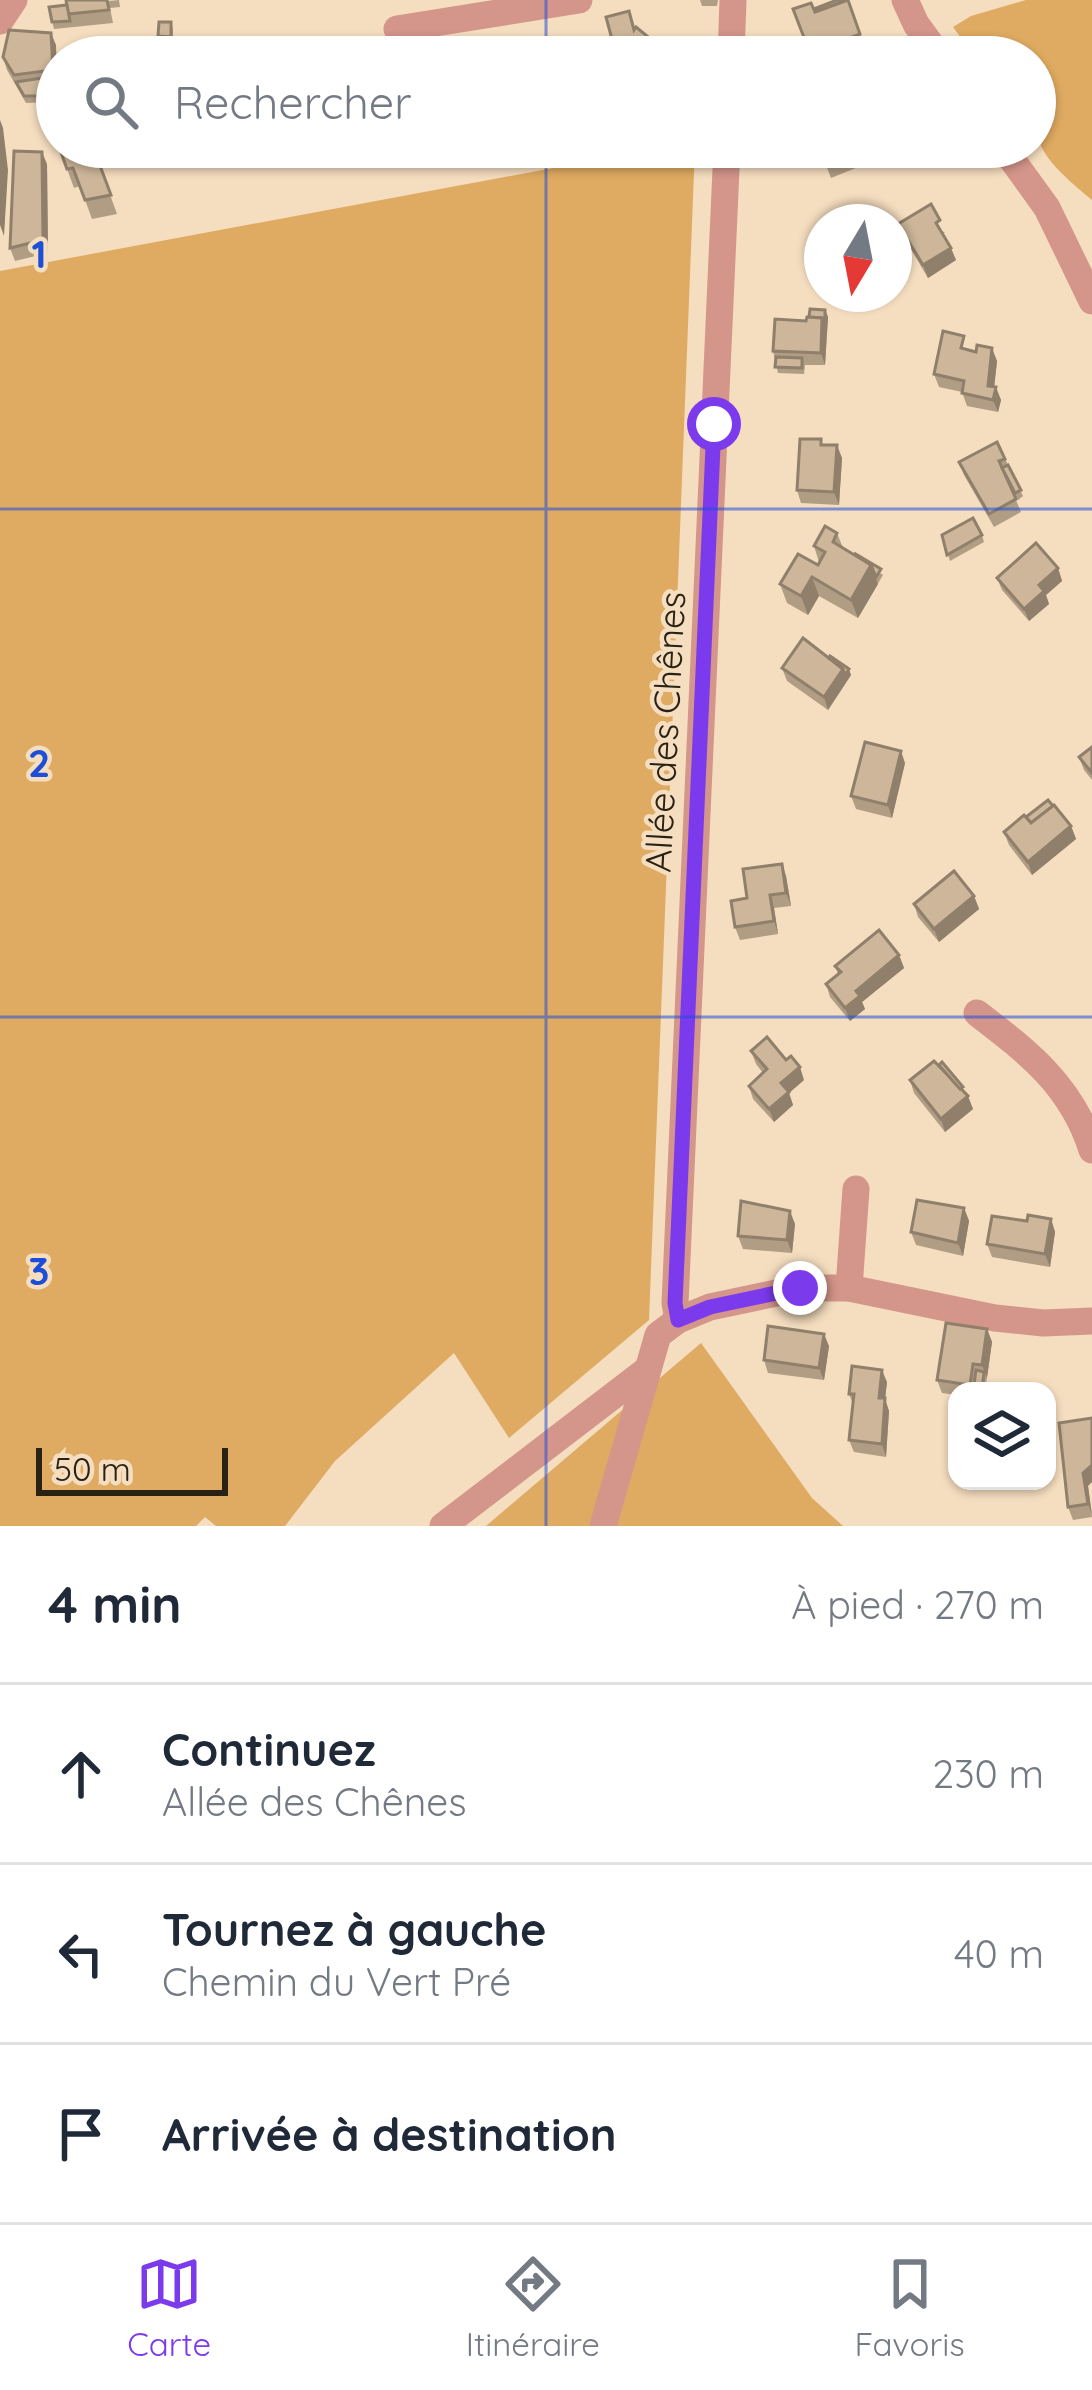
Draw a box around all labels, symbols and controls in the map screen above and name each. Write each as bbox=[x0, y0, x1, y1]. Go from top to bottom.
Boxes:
search box bbox=[36, 36, 1056, 168]
icon: search bbox=[78, 69, 144, 135]
text: Rechercher bbox=[174, 74, 412, 130]
north arrow bbox=[804, 204, 912, 312]
text: 1 bbox=[31, 229, 47, 278]
route start bbox=[687, 397, 741, 451]
street label: Allée des Chênes bbox=[635, 590, 694, 874]
text: 2 bbox=[28, 738, 50, 787]
text: 3 bbox=[29, 1246, 49, 1295]
route end bbox=[773, 1261, 827, 1315]
map controls bbox=[948, 1382, 1056, 1490]
button: layers bbox=[948, 1382, 1056, 1490]
scale bar bbox=[36, 1442, 228, 1495]
text: 50 m bbox=[54, 1448, 131, 1489]
text: 4 min bbox=[48, 1572, 182, 1636]
text: À pied · 270 m bbox=[791, 1580, 1044, 1629]
text: Continuez bbox=[162, 1721, 376, 1777]
icon: ahead bbox=[48, 1741, 114, 1807]
text: 230 m bbox=[933, 1749, 1044, 1798]
text: Allée des Chênes bbox=[162, 1777, 467, 1826]
text: Tournez à gauche bbox=[162, 1901, 546, 1957]
icon: left bbox=[48, 1921, 114, 1987]
text: 40 m bbox=[954, 1929, 1044, 1978]
text: Chemin du Vert Pré bbox=[162, 1957, 511, 2006]
icon: arrive bbox=[48, 2101, 114, 2167]
text: Arrivée à destination bbox=[162, 2106, 617, 2162]
tab: Carte bbox=[127, 2251, 211, 2364]
tab: Itinéraire bbox=[466, 2251, 600, 2364]
tab: Favoris bbox=[855, 2251, 965, 2364]

